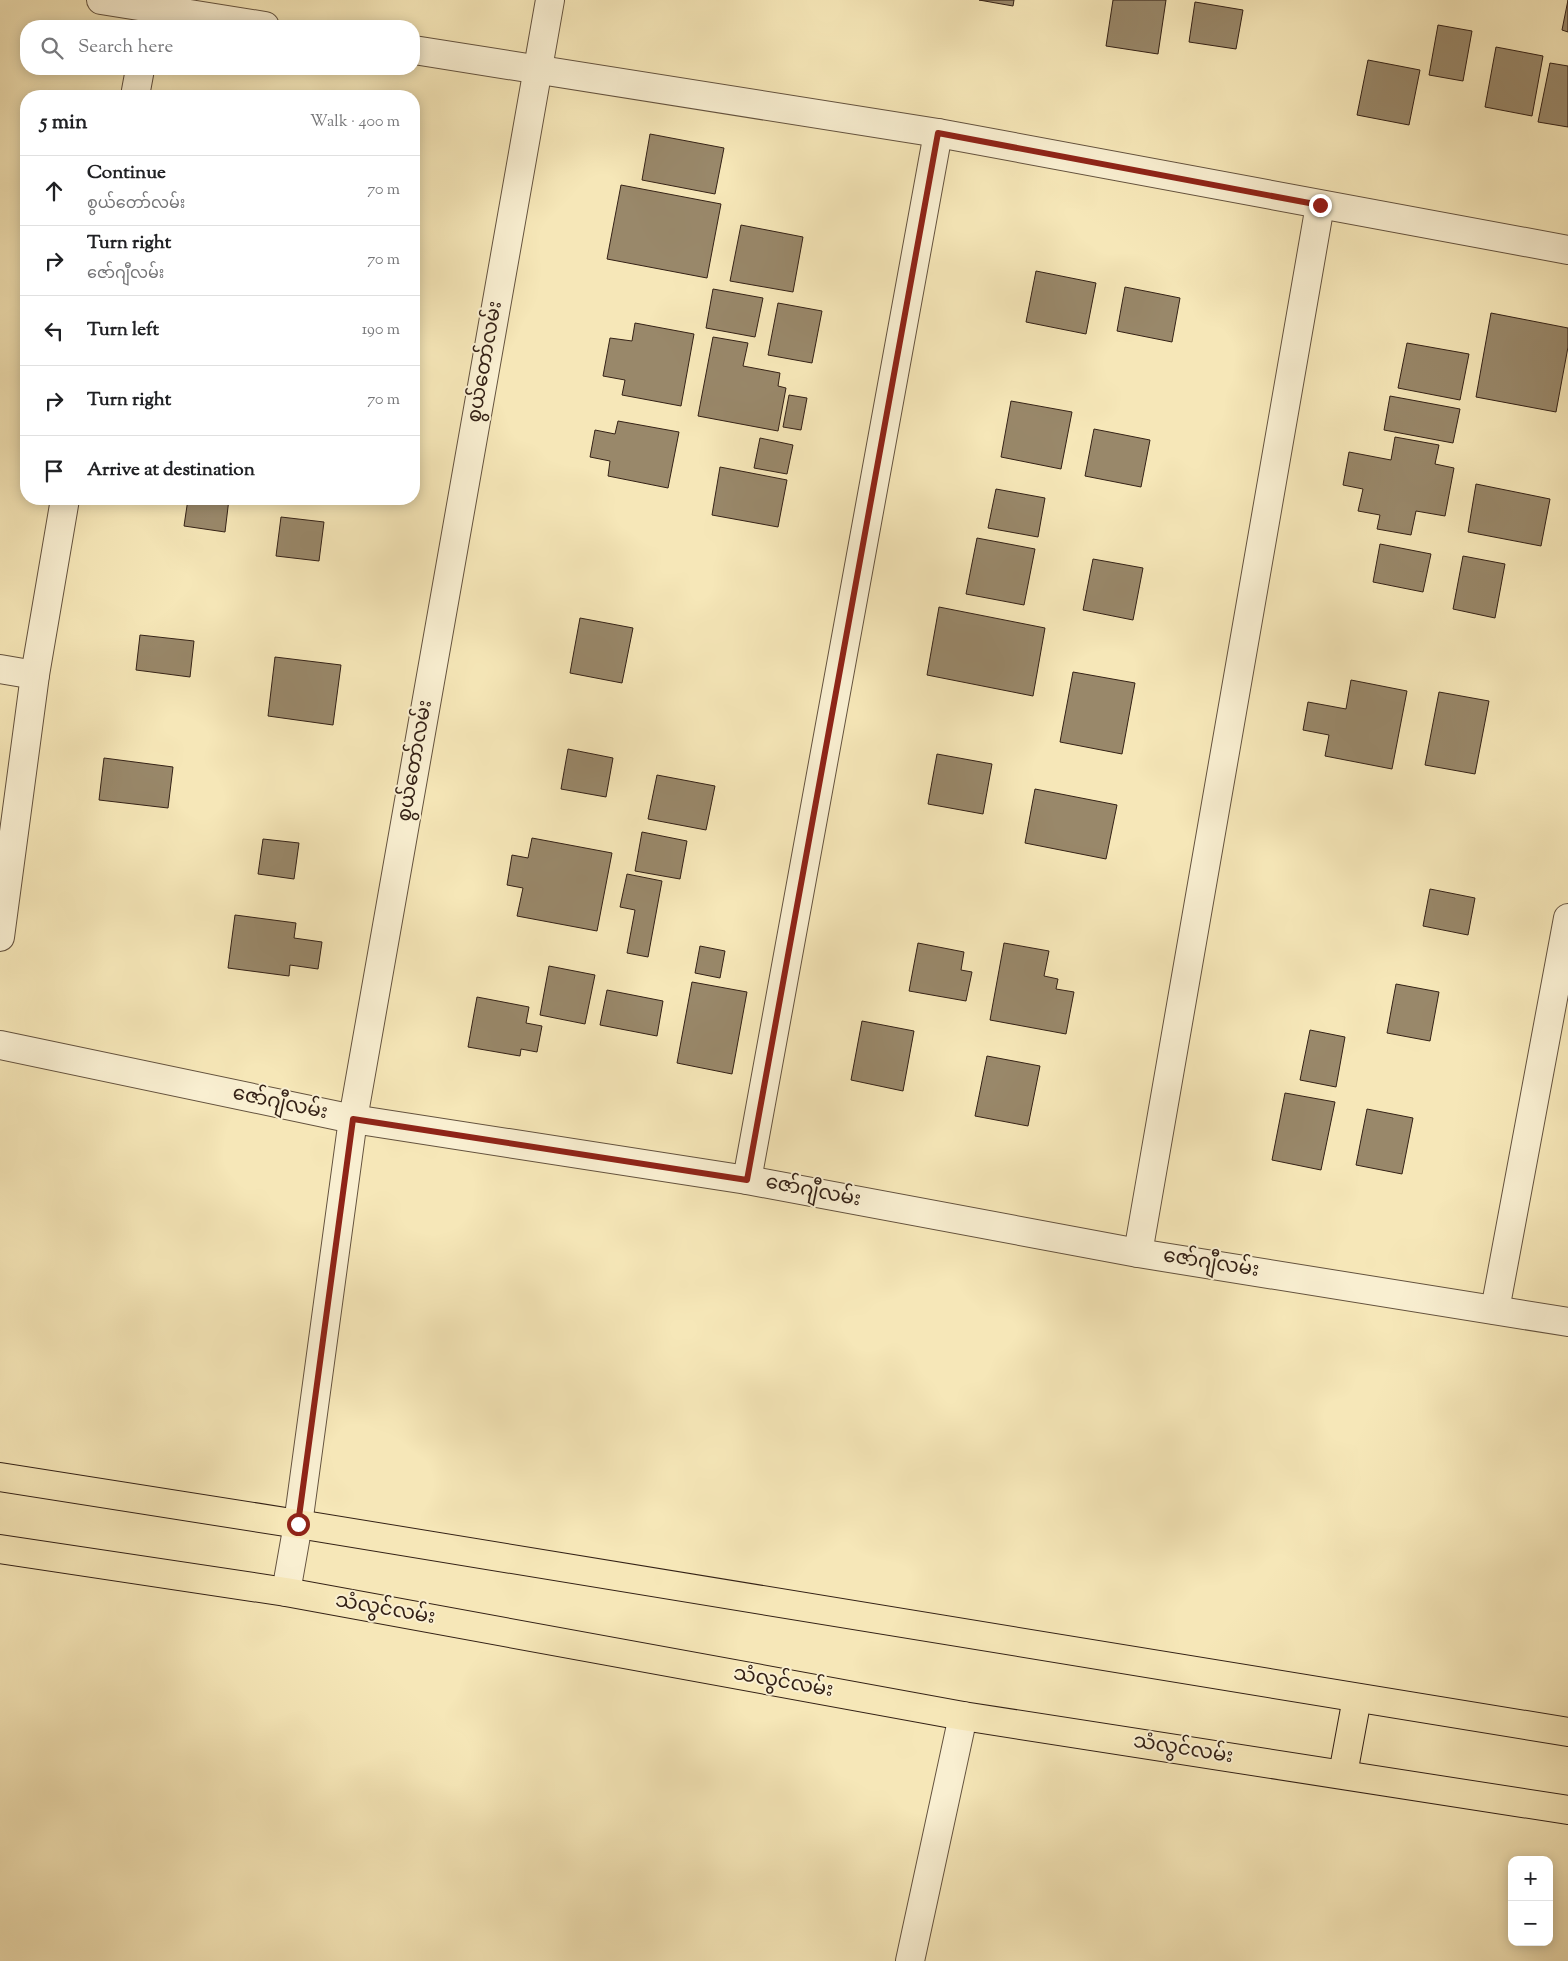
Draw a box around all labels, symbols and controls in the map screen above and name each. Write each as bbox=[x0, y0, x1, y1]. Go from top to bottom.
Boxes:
search box bbox=[20, 20, 420, 75]
icon: search bbox=[38, 34, 66, 62]
text: Search here bbox=[78, 34, 173, 61]
text: 5 min bbox=[40, 108, 87, 138]
text: Walk · 400 m bbox=[310, 111, 400, 134]
text: Continue bbox=[87, 160, 166, 187]
icon: ahead bbox=[40, 177, 68, 205]
text: 70 m bbox=[367, 179, 400, 202]
text: စွယ်တော်လမ်း bbox=[87, 193, 185, 216]
route end bbox=[1309, 194, 1332, 217]
text: Turn right bbox=[87, 230, 171, 257]
icon: right bbox=[40, 247, 68, 275]
text: 70 m bbox=[367, 249, 400, 272]
text: ဇော်ဂျီလမ်း bbox=[87, 263, 164, 286]
street label: စွယ်တော်လမ်း bbox=[459, 299, 511, 425]
icon: left bbox=[40, 317, 68, 345]
text: Turn left bbox=[87, 317, 159, 344]
text: 190 m bbox=[362, 319, 400, 342]
icon: right bbox=[40, 387, 68, 415]
text: Turn right bbox=[87, 387, 171, 414]
text: 70 m bbox=[367, 389, 400, 412]
icon: arrive bbox=[40, 457, 68, 485]
text: Arrive at destination bbox=[87, 457, 255, 484]
street label: စွယ်တော်လမ်း bbox=[389, 698, 441, 824]
street label: ဇော်ဂျီလမ်း bbox=[230, 1078, 331, 1128]
street label: ဇော်ဂျီလမ်း bbox=[763, 1167, 864, 1215]
street label: ဇော်ဂျီလမ်း bbox=[1161, 1240, 1261, 1286]
route start bbox=[287, 1513, 310, 1536]
street label: သံလွင်လမ်း bbox=[333, 1585, 438, 1633]
street label: သံလွင်လမ်း bbox=[731, 1658, 836, 1706]
street label: သံလွင်လမ်း bbox=[1131, 1726, 1235, 1772]
map controls bbox=[1508, 1856, 1553, 1946]
button: + bbox=[1508, 1856, 1553, 1901]
button: − bbox=[1508, 1901, 1553, 1946]

